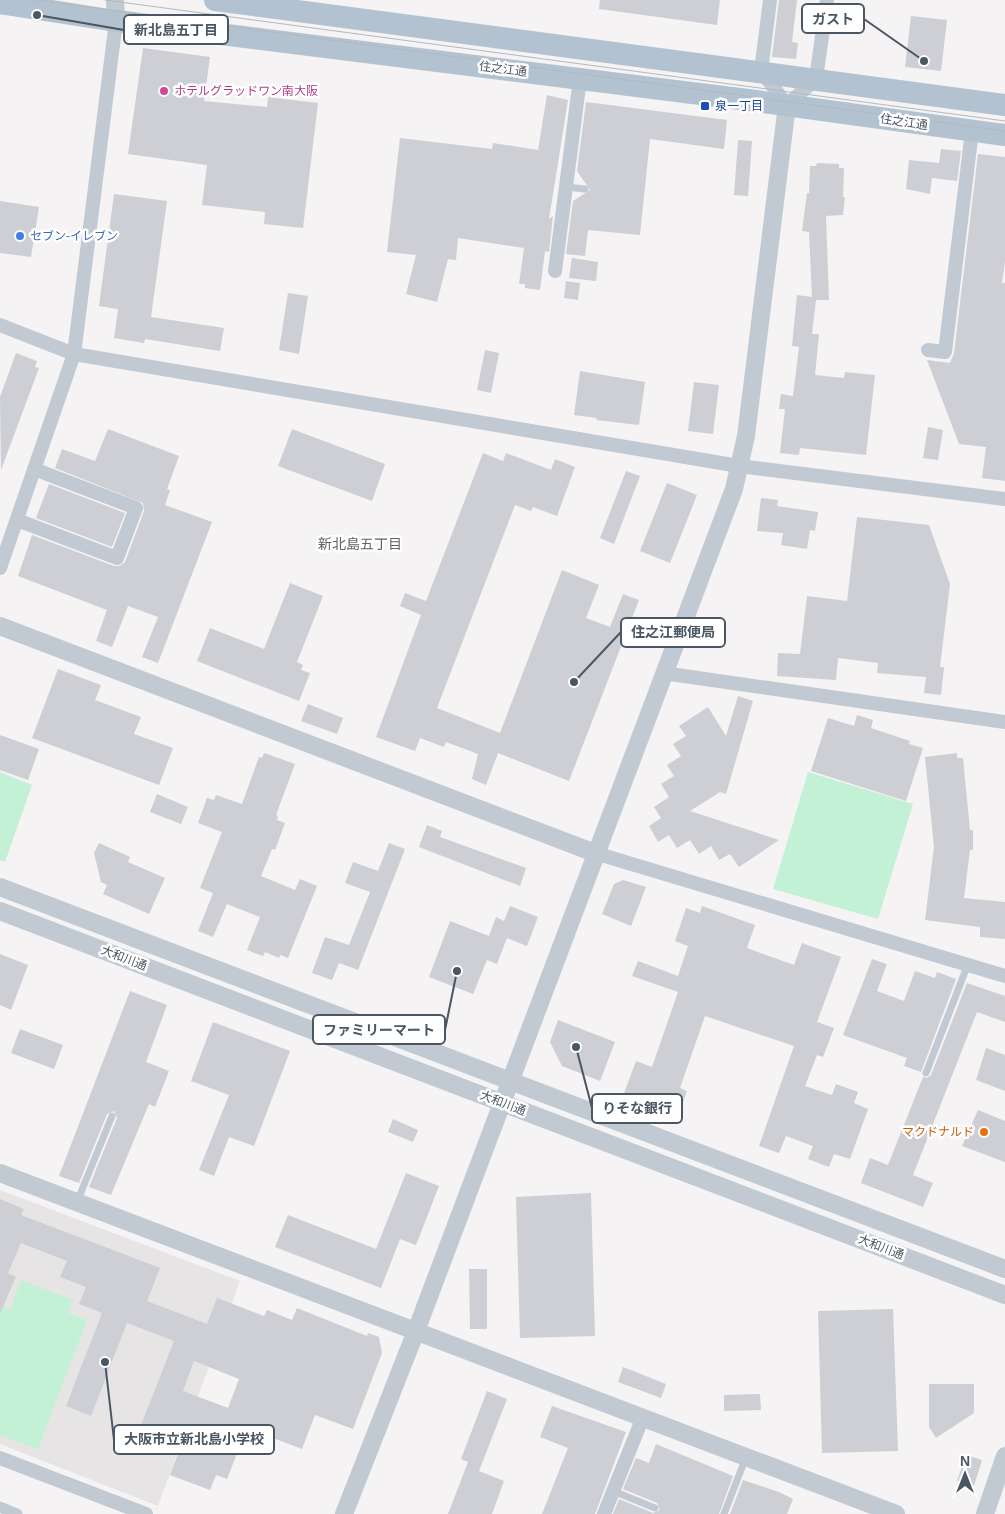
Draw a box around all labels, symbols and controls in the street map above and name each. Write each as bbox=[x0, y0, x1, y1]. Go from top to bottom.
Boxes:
callout: ガスト bbox=[802, 4, 864, 33]
text: ガスト bbox=[812, 11, 854, 27]
callout: 新北島五丁目 bbox=[124, 15, 228, 44]
text: 新北島五丁目 bbox=[134, 22, 218, 38]
street label: 住之江通 bbox=[478, 59, 528, 79]
place label: ホテルグラッドワン南大阪 bbox=[174, 84, 318, 98]
marker: ホテルグラッドワン南大阪 bbox=[158, 85, 170, 97]
place label: 泉一丁目 bbox=[715, 99, 763, 113]
marker: 泉一丁目 bbox=[699, 100, 711, 112]
street label: 住之江通 bbox=[879, 112, 929, 132]
place label: セブン-イレブン bbox=[30, 229, 118, 243]
marker: セブン-イレブン bbox=[14, 230, 26, 242]
district label: 新北島五丁目 bbox=[318, 536, 402, 552]
callout: 住之江郵便局 bbox=[621, 618, 725, 647]
text: 住之江郵便局 bbox=[631, 624, 715, 640]
street label: 大和川通 bbox=[99, 943, 149, 973]
callout: ファミリーマート bbox=[313, 1015, 445, 1044]
text: ファミリーマート bbox=[323, 1022, 435, 1038]
street label: 大和川通 bbox=[478, 1088, 528, 1118]
callout: りそな銀行 bbox=[592, 1094, 682, 1123]
text: りそな銀行 bbox=[602, 1100, 672, 1116]
place label: マクドナルド bbox=[902, 1125, 974, 1139]
marker: マクドナルド bbox=[978, 1126, 990, 1138]
street label: 大和川通 bbox=[856, 1232, 906, 1262]
callout: 大阪市立新北島小学校 bbox=[114, 1425, 274, 1454]
text: 大阪市立新北島小学校 bbox=[124, 1431, 264, 1447]
north arrow bbox=[940, 1449, 990, 1499]
text: N bbox=[960, 1453, 970, 1469]

